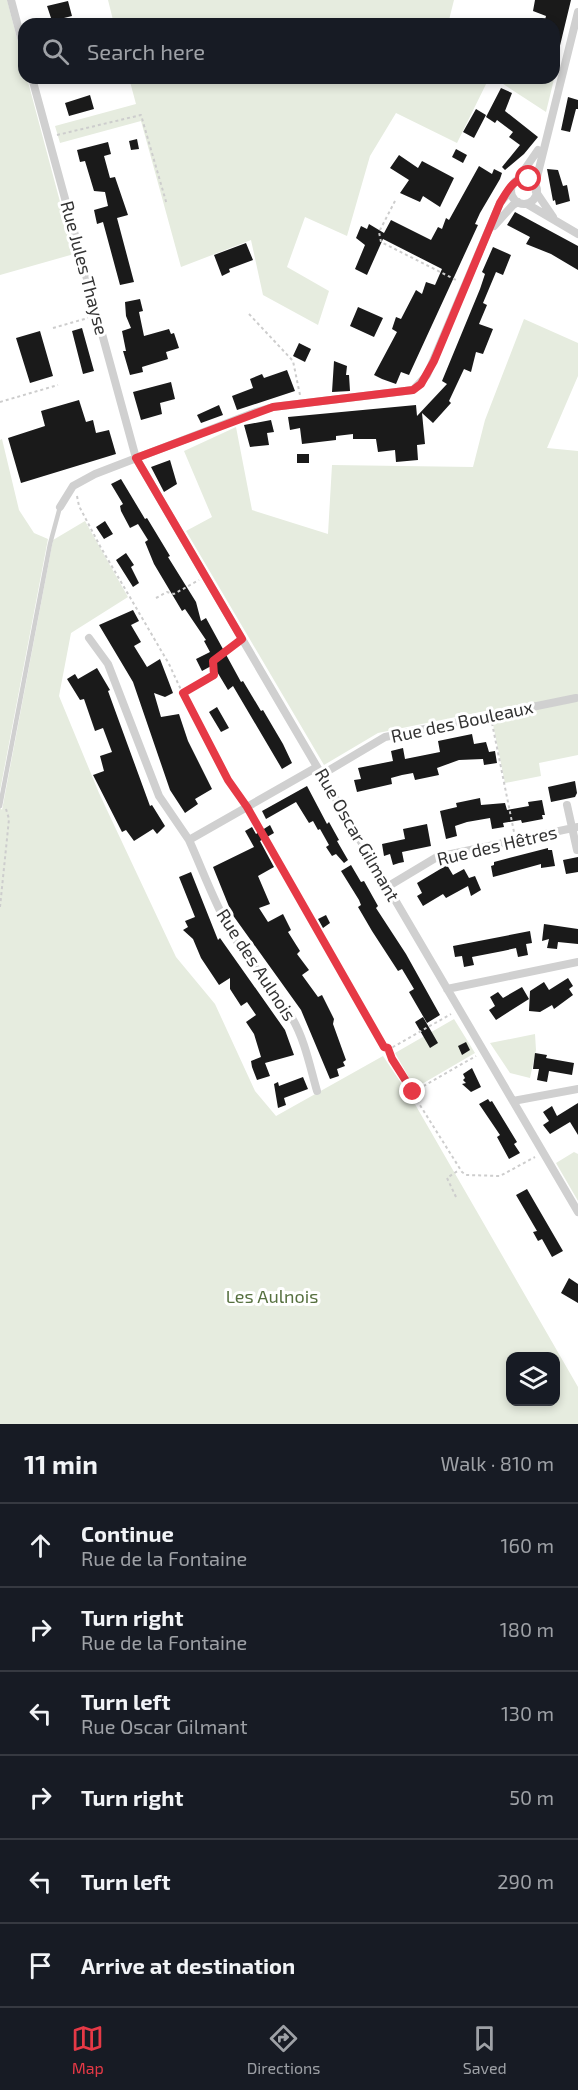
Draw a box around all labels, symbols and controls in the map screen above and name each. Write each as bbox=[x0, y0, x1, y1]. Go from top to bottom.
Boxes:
search box bbox=[18, 18, 560, 84]
icon: search bbox=[39, 35, 72, 68]
text: Search here bbox=[87, 38, 205, 64]
route start bbox=[515, 165, 541, 191]
street label: Rue Jules Thayse bbox=[56, 198, 113, 337]
street label: Rue des Bouleaux bbox=[389, 695, 535, 747]
street label: Rue Oscar Gilmant bbox=[311, 764, 405, 905]
street label: Rue des Hêtres bbox=[435, 821, 559, 870]
street label: Rue des Aulnois bbox=[213, 904, 301, 1024]
route end bbox=[399, 1078, 425, 1104]
park label: Les Aulnois bbox=[226, 1285, 318, 1307]
map controls bbox=[506, 1352, 560, 1406]
button: layers bbox=[506, 1352, 560, 1406]
text: 11 min bbox=[24, 1448, 98, 1479]
text: Walk · 810 m bbox=[441, 1451, 554, 1475]
text: Continue bbox=[81, 1520, 174, 1546]
icon: ahead bbox=[24, 1529, 57, 1562]
text: 160 m bbox=[501, 1533, 554, 1557]
text: Rue de la Fontaine bbox=[81, 1546, 247, 1570]
text: Turn right bbox=[81, 1604, 183, 1630]
icon: right bbox=[24, 1613, 57, 1646]
text: 180 m bbox=[500, 1617, 554, 1641]
text: Rue de la Fontaine bbox=[81, 1630, 247, 1654]
text: Turn left bbox=[81, 1688, 170, 1714]
icon: left bbox=[24, 1697, 57, 1730]
text: 130 m bbox=[501, 1701, 554, 1725]
text: Rue Oscar Gilmant bbox=[81, 1714, 248, 1738]
icon: right bbox=[24, 1781, 57, 1814]
text: Turn right bbox=[81, 1784, 183, 1810]
text: 50 m bbox=[509, 1785, 554, 1809]
icon: left bbox=[24, 1865, 57, 1898]
text: Turn left bbox=[81, 1868, 170, 1894]
text: 290 m bbox=[497, 1869, 554, 1893]
icon: arrive bbox=[24, 1949, 57, 1982]
text: Arrive at destination bbox=[81, 1952, 295, 1978]
tab: Map bbox=[71, 2022, 104, 2077]
tab: Directions bbox=[247, 2022, 320, 2077]
tab: Saved bbox=[463, 2022, 507, 2077]

